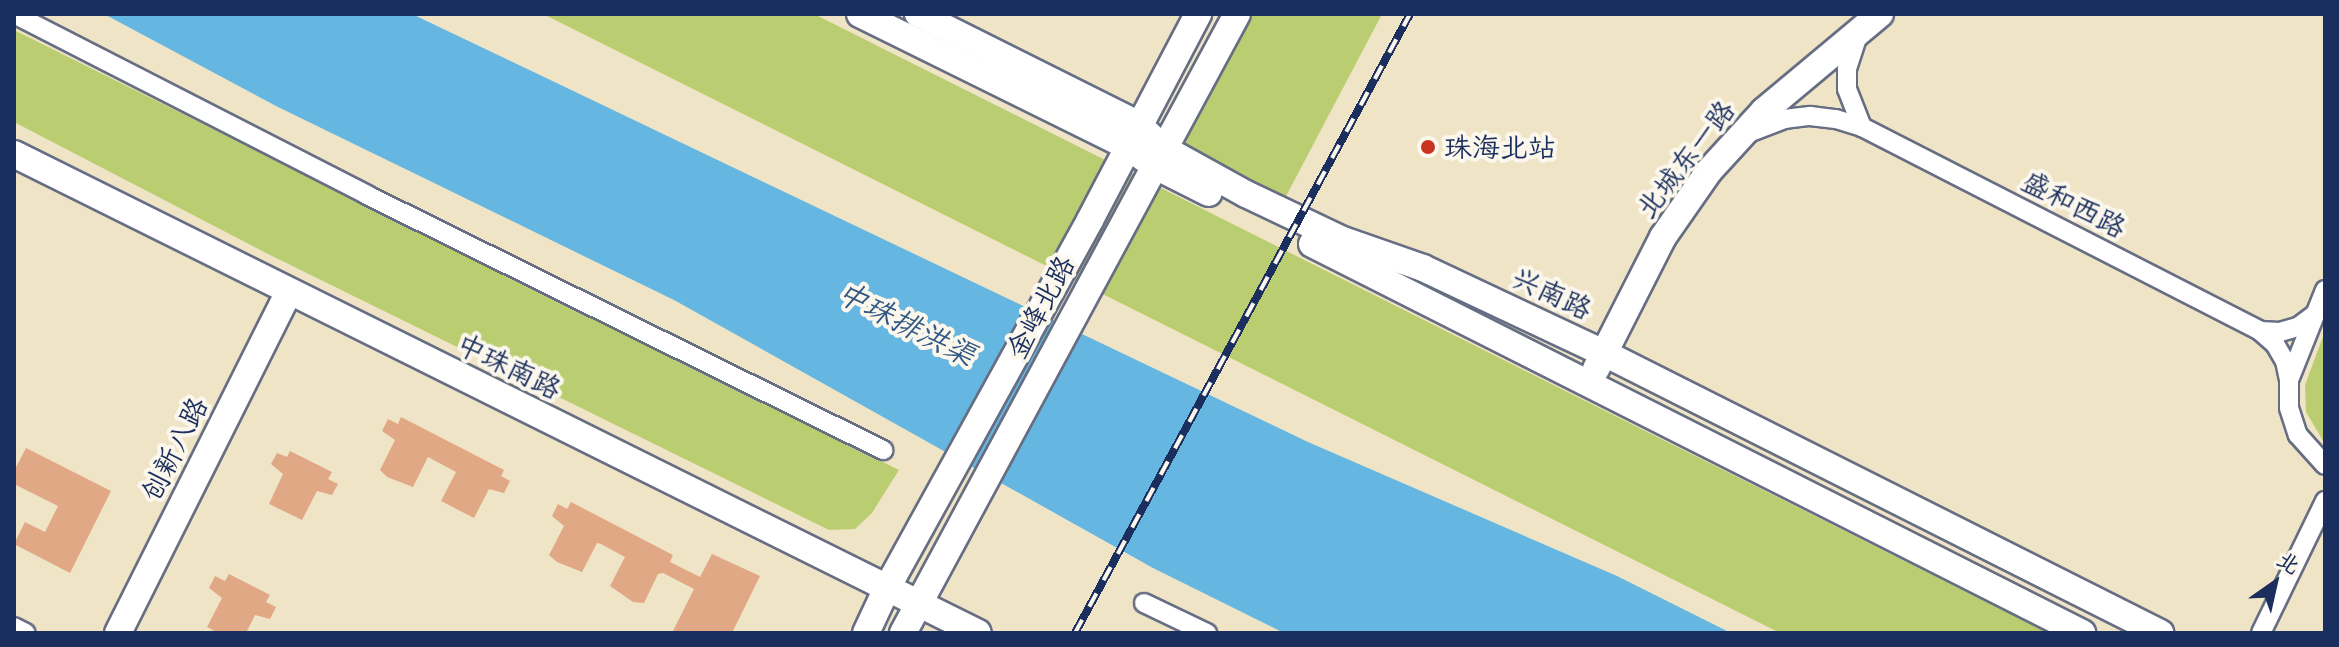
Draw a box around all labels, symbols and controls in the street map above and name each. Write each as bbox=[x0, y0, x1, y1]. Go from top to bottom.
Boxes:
street label: 北城东一路 bbox=[1629, 93, 1741, 225]
place label: 珠海北站 bbox=[1444, 130, 1556, 164]
marker: 珠海北站 bbox=[1419, 138, 1437, 156]
street label: 盛和西路 bbox=[2016, 164, 2132, 244]
street label: 金峰北路 bbox=[999, 250, 1081, 364]
street label: 兴南路 bbox=[1507, 260, 1597, 326]
water label: 中珠排洪渠 bbox=[831, 274, 981, 374]
street label: 中珠南路 bbox=[451, 326, 567, 406]
street label: 创新八路 bbox=[134, 391, 214, 507]
north arrow bbox=[2235, 543, 2315, 623]
text: 北 bbox=[2272, 545, 2305, 580]

